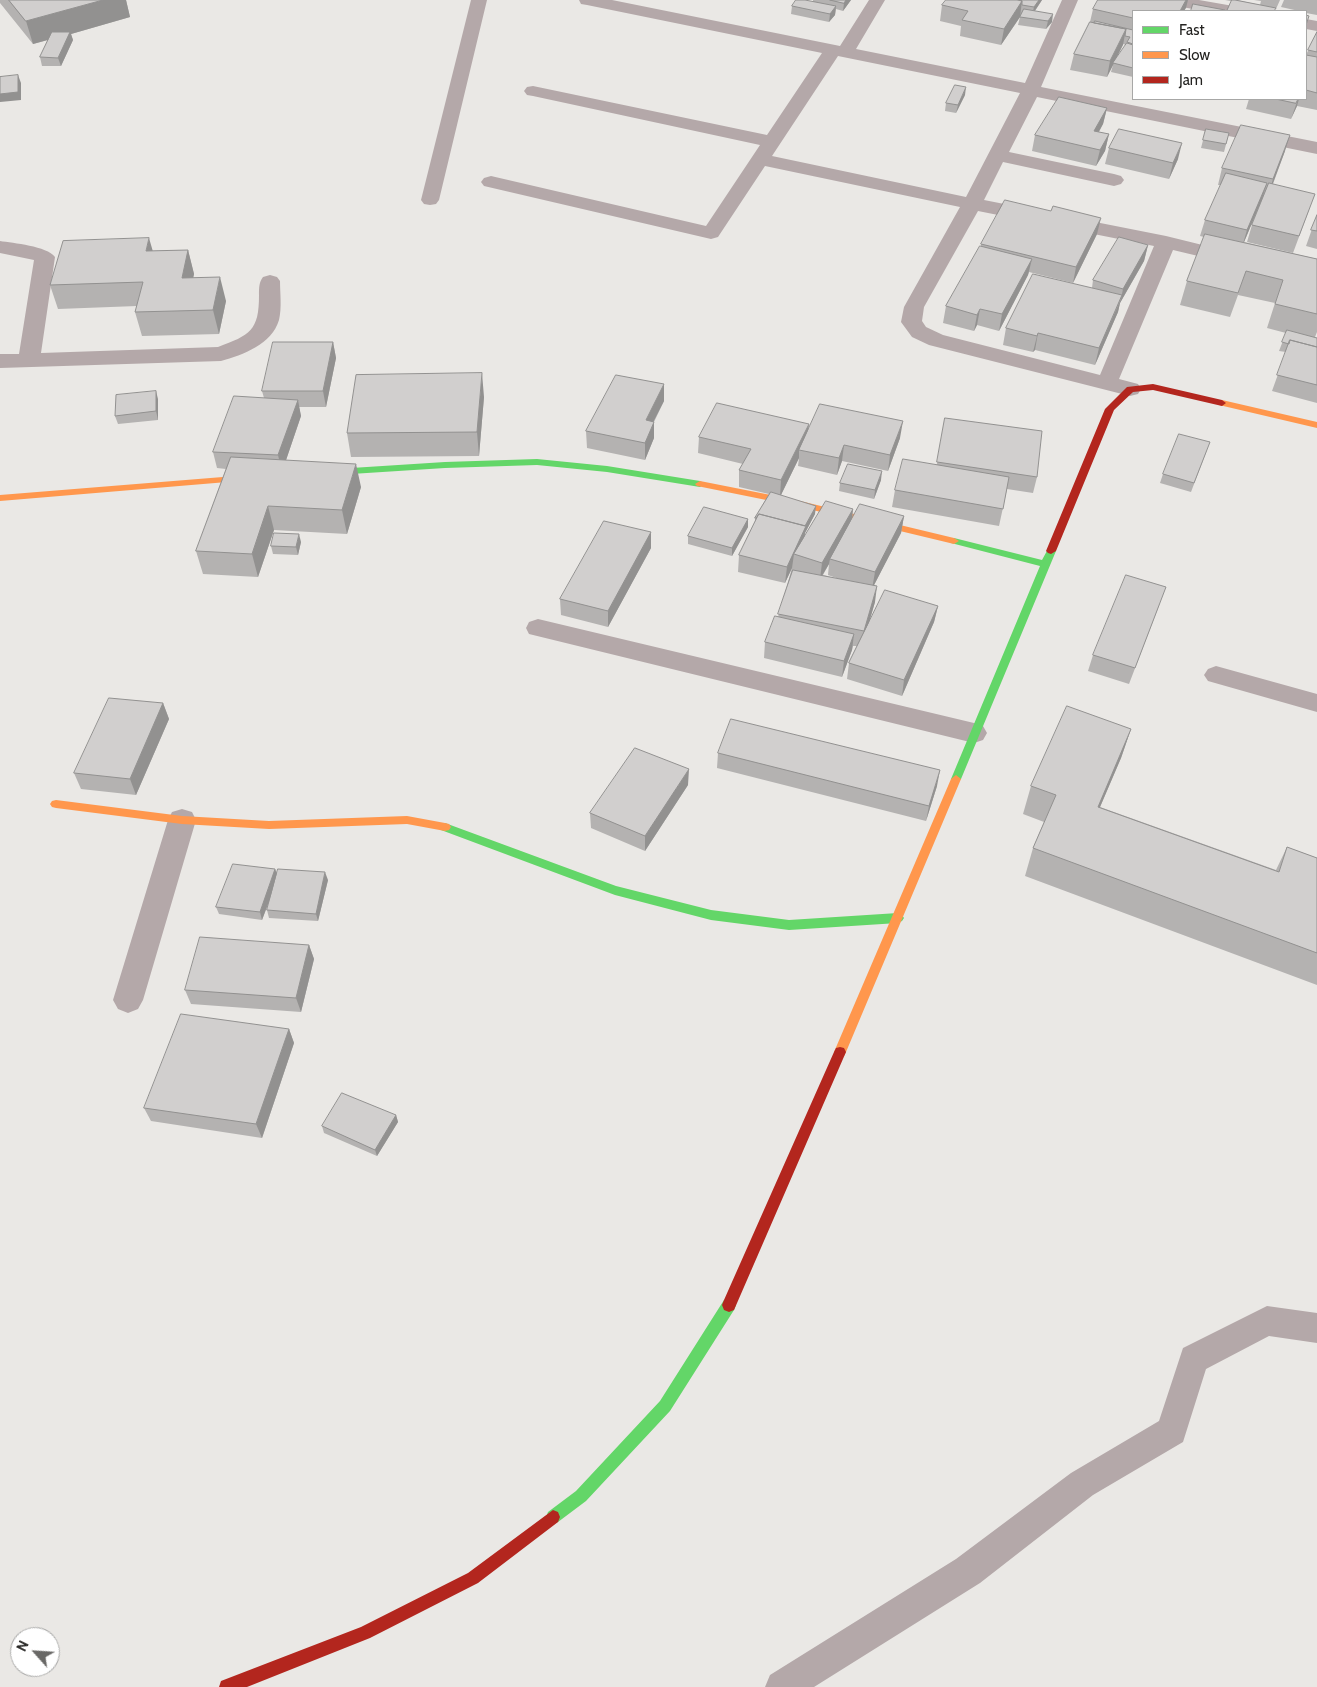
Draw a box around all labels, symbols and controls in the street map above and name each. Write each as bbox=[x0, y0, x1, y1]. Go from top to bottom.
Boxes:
legend bbox=[1132, 10, 1307, 100]
text: Fast bbox=[1179, 21, 1204, 39]
text: Slow bbox=[1179, 46, 1210, 64]
text: Jam bbox=[1179, 71, 1203, 89]
north arrow bbox=[10, 1627, 60, 1677]
text: N bbox=[12, 1637, 33, 1654]

